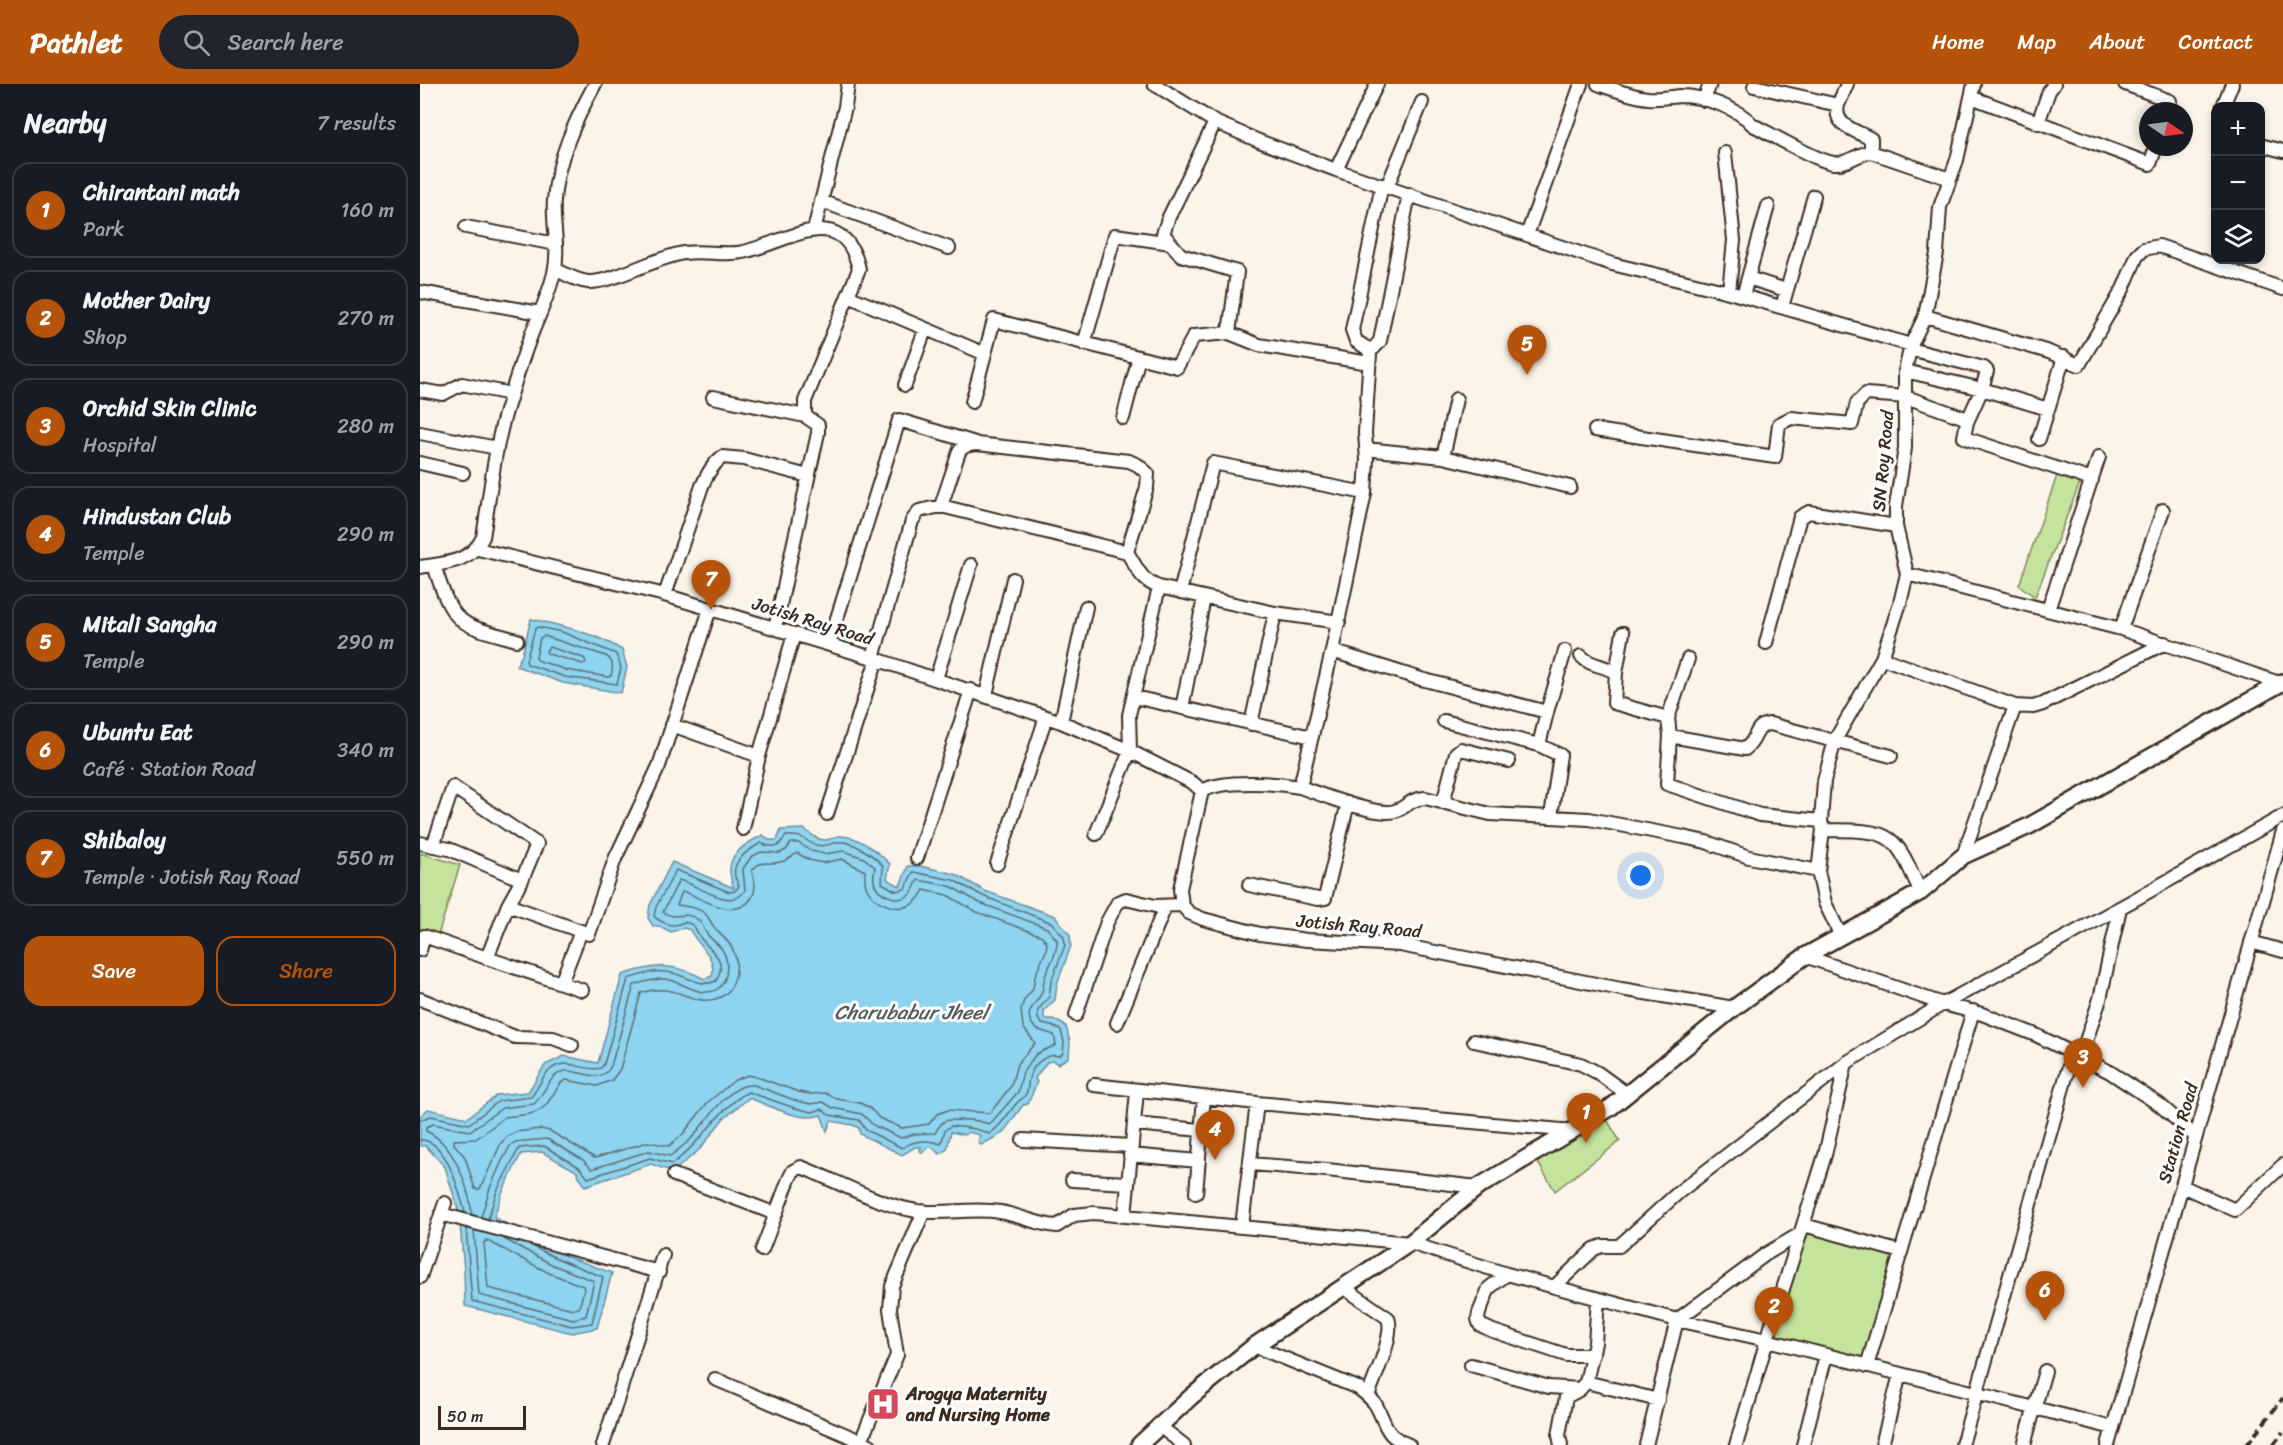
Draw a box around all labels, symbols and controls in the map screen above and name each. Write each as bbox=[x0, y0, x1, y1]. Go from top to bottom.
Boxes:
search box bbox=[159, 15, 579, 69]
text: Pathlet bbox=[30, 18, 123, 67]
text: Search here bbox=[228, 23, 343, 62]
text: Home bbox=[1932, 23, 1984, 61]
text: Map bbox=[2017, 23, 2056, 61]
text: About bbox=[2089, 23, 2146, 61]
text: Contact bbox=[2179, 23, 2253, 61]
icon: search bbox=[180, 26, 213, 59]
text: Nearby bbox=[24, 100, 106, 146]
north arrow bbox=[2139, 102, 2193, 156]
map controls bbox=[2211, 102, 2265, 264]
button: + bbox=[2211, 102, 2265, 156]
text: 7 results bbox=[317, 106, 396, 141]
button: − bbox=[2211, 156, 2265, 210]
text: Chirantani math bbox=[83, 173, 240, 212]
text: 1 bbox=[41, 193, 50, 228]
text: 160 m bbox=[341, 193, 394, 228]
button: layers bbox=[2211, 210, 2265, 264]
text: Park bbox=[83, 212, 124, 247]
text: Mother Dairy bbox=[83, 281, 210, 320]
text: 2 bbox=[40, 301, 51, 336]
text: 270 m bbox=[338, 301, 394, 336]
text: Shop bbox=[83, 320, 127, 355]
pin: 5 bbox=[1508, 326, 1546, 375]
text: Orchid Skin Clinic bbox=[83, 389, 256, 428]
street label: SN Roy Road bbox=[1863, 408, 1903, 513]
text: 3 bbox=[40, 409, 51, 444]
text: 280 m bbox=[337, 409, 394, 444]
text: Hospital bbox=[83, 428, 156, 463]
text: Hindustan Club bbox=[83, 497, 231, 536]
text: 4 bbox=[39, 517, 52, 552]
text: 290 m bbox=[337, 517, 394, 552]
text: Temple bbox=[83, 536, 145, 571]
pin: 7 bbox=[692, 560, 730, 610]
street label: Jotish Ray Road bbox=[747, 587, 879, 655]
text: Mitali Sangha bbox=[83, 605, 216, 644]
text: 5 bbox=[39, 625, 52, 660]
text: 290 m bbox=[337, 625, 394, 660]
text: Temple bbox=[83, 644, 145, 679]
text: Ubuntu Eat bbox=[83, 713, 193, 752]
text: 6 bbox=[40, 733, 51, 768]
text: 340 m bbox=[337, 733, 394, 768]
text: Café · Station Road bbox=[83, 752, 255, 787]
text: Shibaloy bbox=[83, 821, 166, 860]
text: 7 bbox=[40, 841, 51, 876]
text: 550 m bbox=[336, 841, 394, 876]
text: Temple · Jotish Ray Road bbox=[83, 860, 300, 895]
your location bbox=[1626, 861, 1655, 890]
street label: Jotish Ray Road bbox=[1294, 905, 1424, 948]
button: Save bbox=[24, 936, 204, 1006]
button: Share bbox=[216, 936, 396, 1006]
water label: Charubabur Jheel bbox=[834, 995, 992, 1030]
pin: 3 bbox=[2064, 1038, 2102, 1088]
street label: Station Road bbox=[2148, 1078, 2208, 1187]
pin: 1 bbox=[1566, 1094, 1606, 1143]
pin: 4 bbox=[1196, 1110, 1234, 1160]
pin: 6 bbox=[2026, 1272, 2064, 1321]
pin: 2 bbox=[1754, 1288, 1794, 1337]
place label: Arogya Maternity and Nursing Home bbox=[905, 1378, 1051, 1431]
hospital icon: Arogya Maternity and Nursing Home bbox=[865, 1386, 901, 1422]
text: 50 m bbox=[447, 1402, 483, 1431]
scale bar bbox=[438, 1403, 526, 1430]

